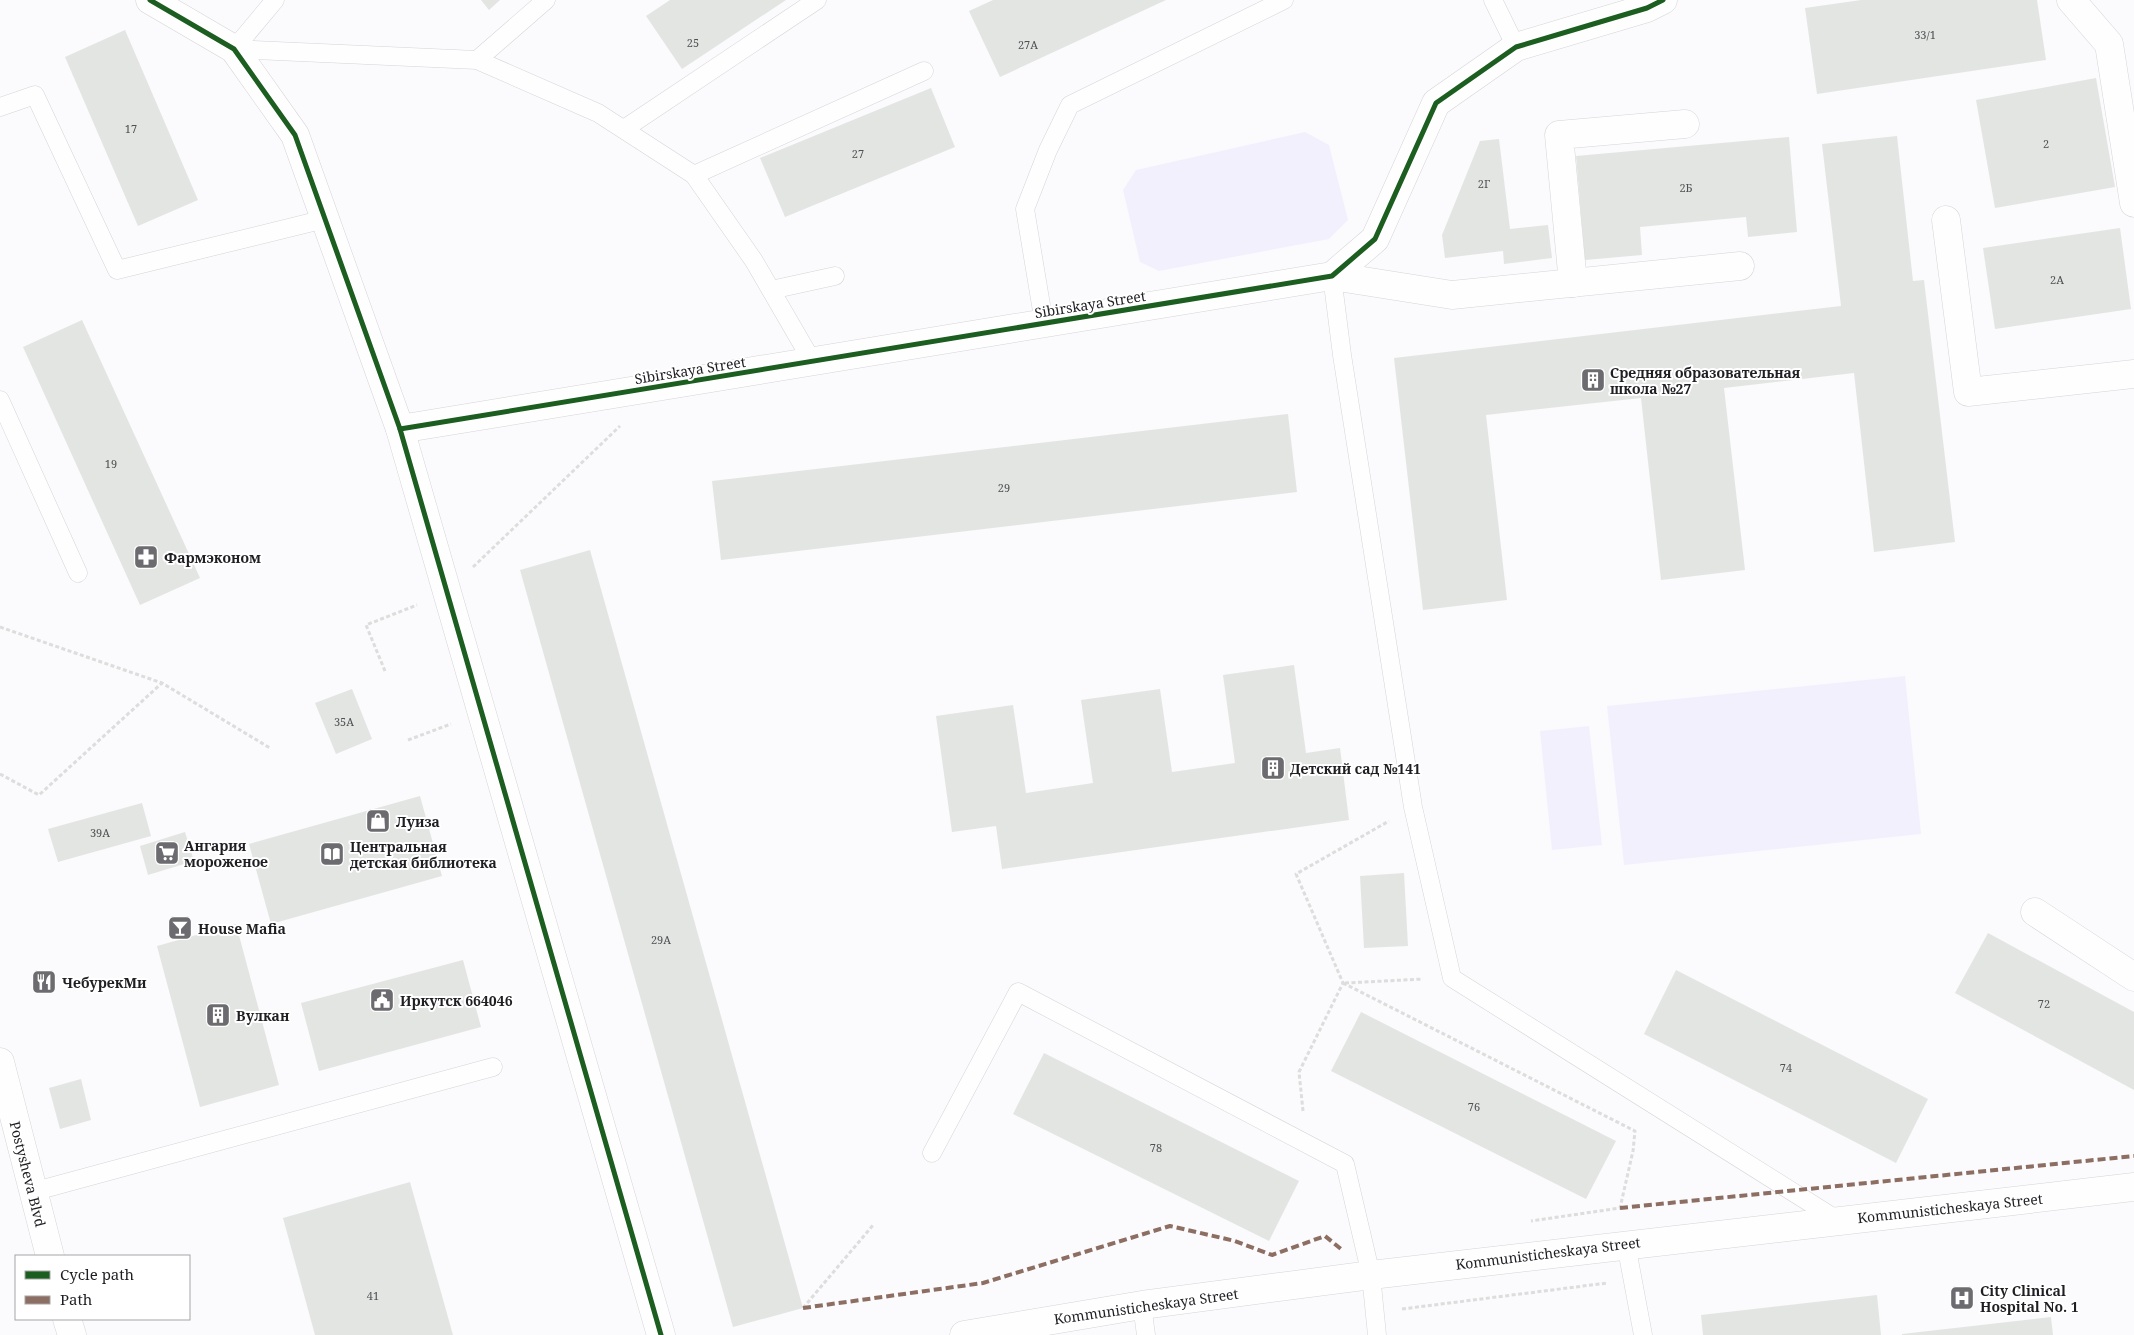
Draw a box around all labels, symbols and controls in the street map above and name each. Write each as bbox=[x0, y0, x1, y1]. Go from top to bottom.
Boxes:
house number: 33/1 bbox=[1914, 27, 1936, 42]
house number: 25 bbox=[687, 35, 699, 50]
house number: 27А bbox=[1018, 37, 1038, 52]
house number: 17 bbox=[125, 121, 137, 136]
house number: 2 bbox=[2043, 136, 2049, 151]
house number: 27 bbox=[852, 146, 864, 161]
house number: 2Г bbox=[1478, 176, 1490, 191]
house number: 2Б bbox=[1679, 180, 1693, 195]
house number: 2А bbox=[2050, 272, 2064, 287]
street label: Sibirskaya Street bbox=[1033, 286, 1147, 322]
street label: Sibirskaya Street bbox=[633, 352, 747, 388]
place label: Средняя образовательная школа №27 bbox=[1610, 363, 1801, 398]
building icon: Средняя образовательная школа №27 bbox=[1580, 367, 1606, 393]
house number: 19 bbox=[105, 456, 117, 471]
house number: 29 bbox=[998, 480, 1010, 495]
pharmacy icon: Фармэконом bbox=[133, 544, 159, 570]
place label: Фармэконом bbox=[164, 548, 261, 567]
house number: 35А bbox=[334, 714, 354, 729]
building icon: Детский сад №141 bbox=[1260, 755, 1286, 781]
place label: Детский сад №141 bbox=[1290, 759, 1421, 778]
shop icon: Луиза bbox=[365, 808, 391, 834]
place label: Луиза bbox=[396, 812, 440, 831]
house number: 39А bbox=[90, 825, 110, 840]
place label: Ангария мороженое bbox=[184, 836, 268, 871]
place label: Центральная детская библиотека bbox=[350, 837, 497, 872]
supermarket icon: Ангария мороженое bbox=[154, 840, 180, 866]
library icon: Центральная детская библиотека bbox=[319, 841, 345, 867]
bar icon: House Mafia bbox=[167, 915, 193, 941]
place label: House Mafia bbox=[198, 919, 286, 938]
house number: 29А bbox=[651, 932, 671, 947]
restaurant icon: ЧебурекМи bbox=[31, 969, 57, 995]
place label: ЧебурекМи bbox=[62, 973, 147, 992]
public building icon: Иркутск 664046 bbox=[369, 987, 395, 1013]
place label: Иркутск 664046 bbox=[400, 991, 513, 1010]
house number: 72 bbox=[2038, 996, 2050, 1011]
building icon: Вулкан bbox=[205, 1002, 231, 1028]
place label: Вулкан bbox=[236, 1006, 290, 1025]
house number: 74 bbox=[1780, 1060, 1792, 1075]
house number: 76 bbox=[1468, 1099, 1480, 1114]
street label: Postysheva Blvd bbox=[6, 1119, 50, 1229]
house number: 78 bbox=[1150, 1140, 1162, 1155]
street label: Kommunisticheskaya Street bbox=[1856, 1189, 2044, 1227]
street label: Kommunisticheskaya Street bbox=[1455, 1232, 1642, 1274]
legend bbox=[15, 1255, 190, 1320]
text: Cycle path bbox=[60, 1264, 135, 1284]
place label: City Clinical Hospital No. 1 bbox=[1980, 1281, 2079, 1316]
street label: Kommunisticheskaya Street bbox=[1053, 1284, 1239, 1328]
hospital icon: City Clinical Hospital No. 1 bbox=[1949, 1285, 1975, 1311]
house number: 41 bbox=[367, 1288, 379, 1303]
text: Path bbox=[60, 1289, 93, 1309]

